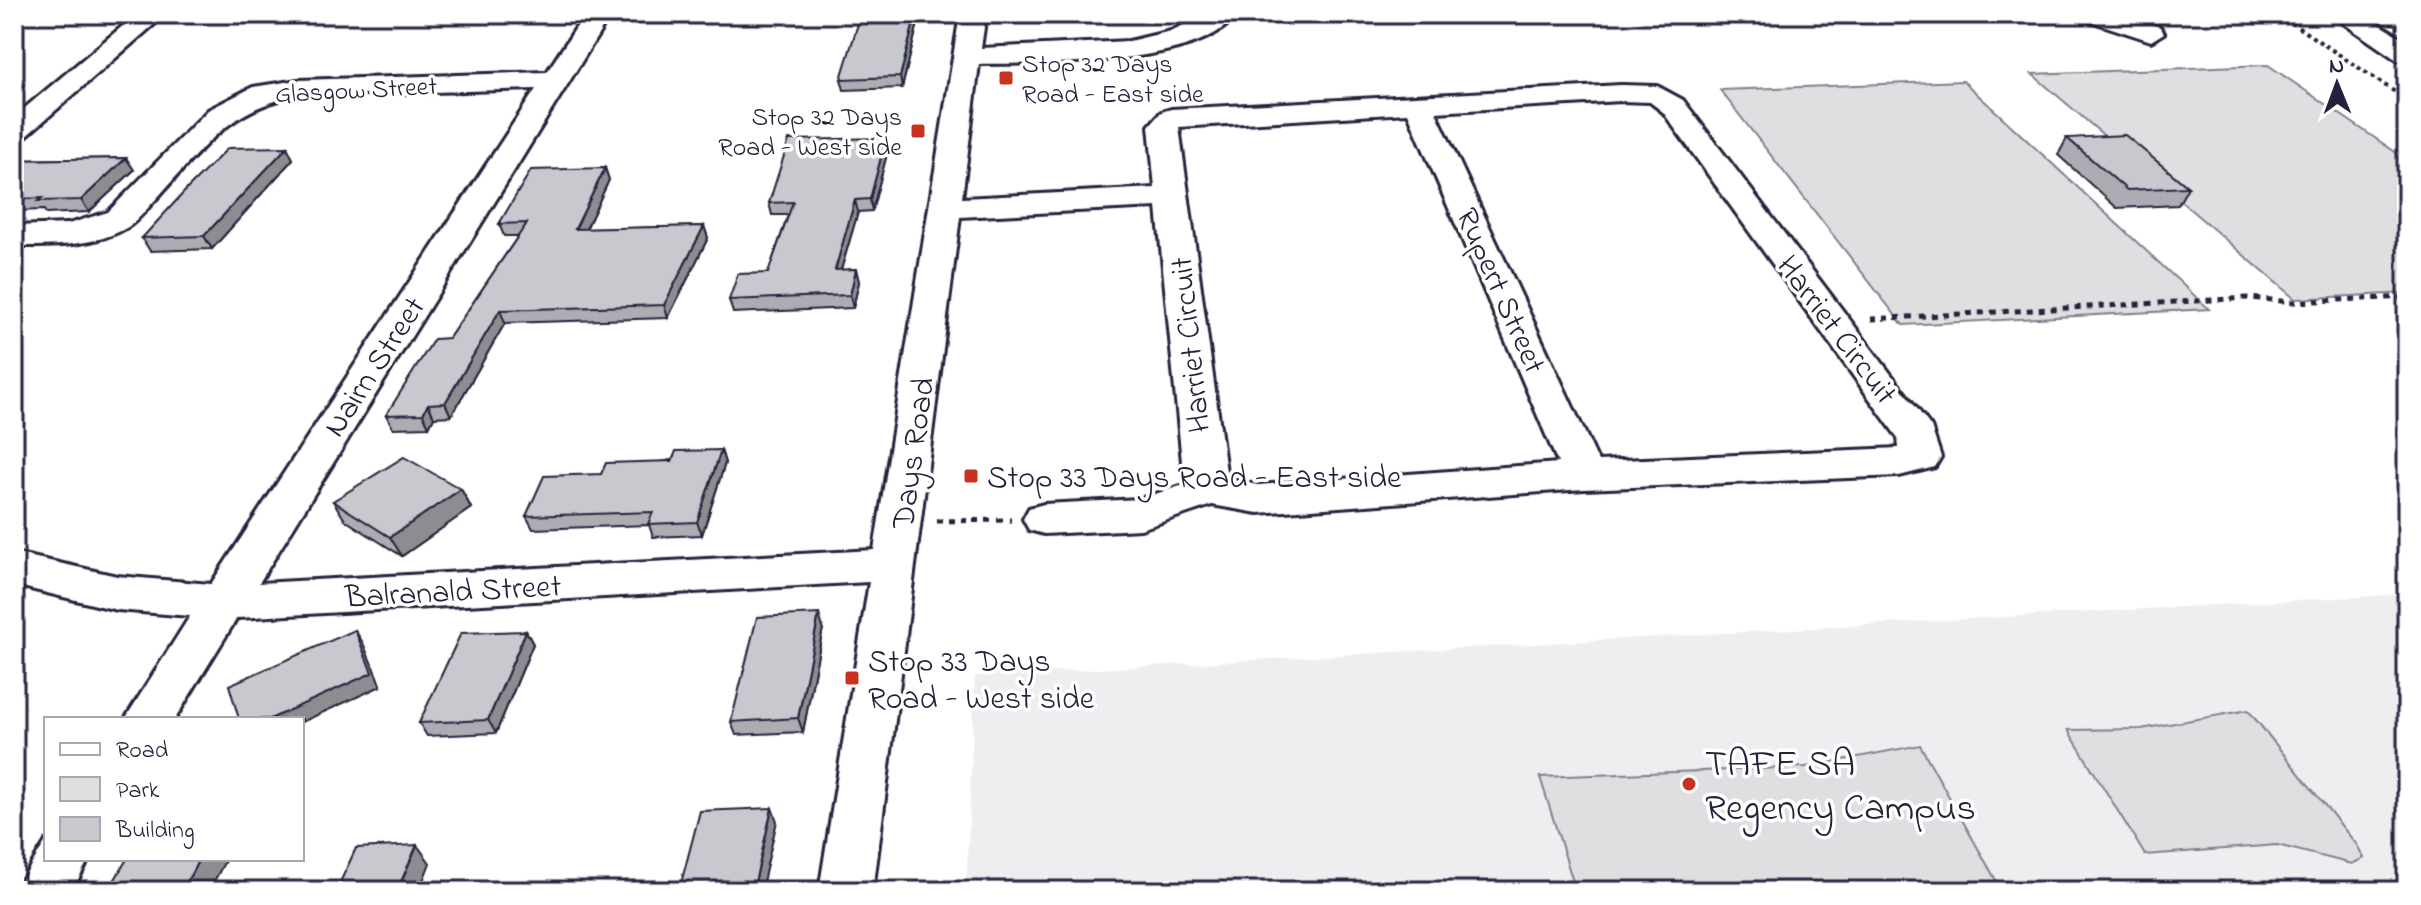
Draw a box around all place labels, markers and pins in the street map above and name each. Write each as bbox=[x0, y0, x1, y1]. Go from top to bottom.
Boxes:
place label: Stop 32 Days Road - East side bbox=[1022, 47, 1204, 115]
marker: Stop 32 Days Road - East side bbox=[997, 69, 1015, 87]
place label: Stop 32 Days Road - West side bbox=[718, 100, 902, 168]
marker: Stop 32 Days Road - West side bbox=[909, 122, 927, 140]
place label: Stop 33 Days Road - East side bbox=[987, 456, 1402, 503]
marker: Stop 33 Days Road - East side bbox=[962, 467, 980, 485]
place label: Stop 33 Days Road - West side bbox=[868, 640, 1095, 724]
marker: Stop 33 Days Road - West side bbox=[843, 669, 861, 687]
place label: TAFE SA Regency Campus bbox=[1705, 738, 1976, 838]
marker: TAFE SA Regency Campus bbox=[1680, 775, 1698, 793]

